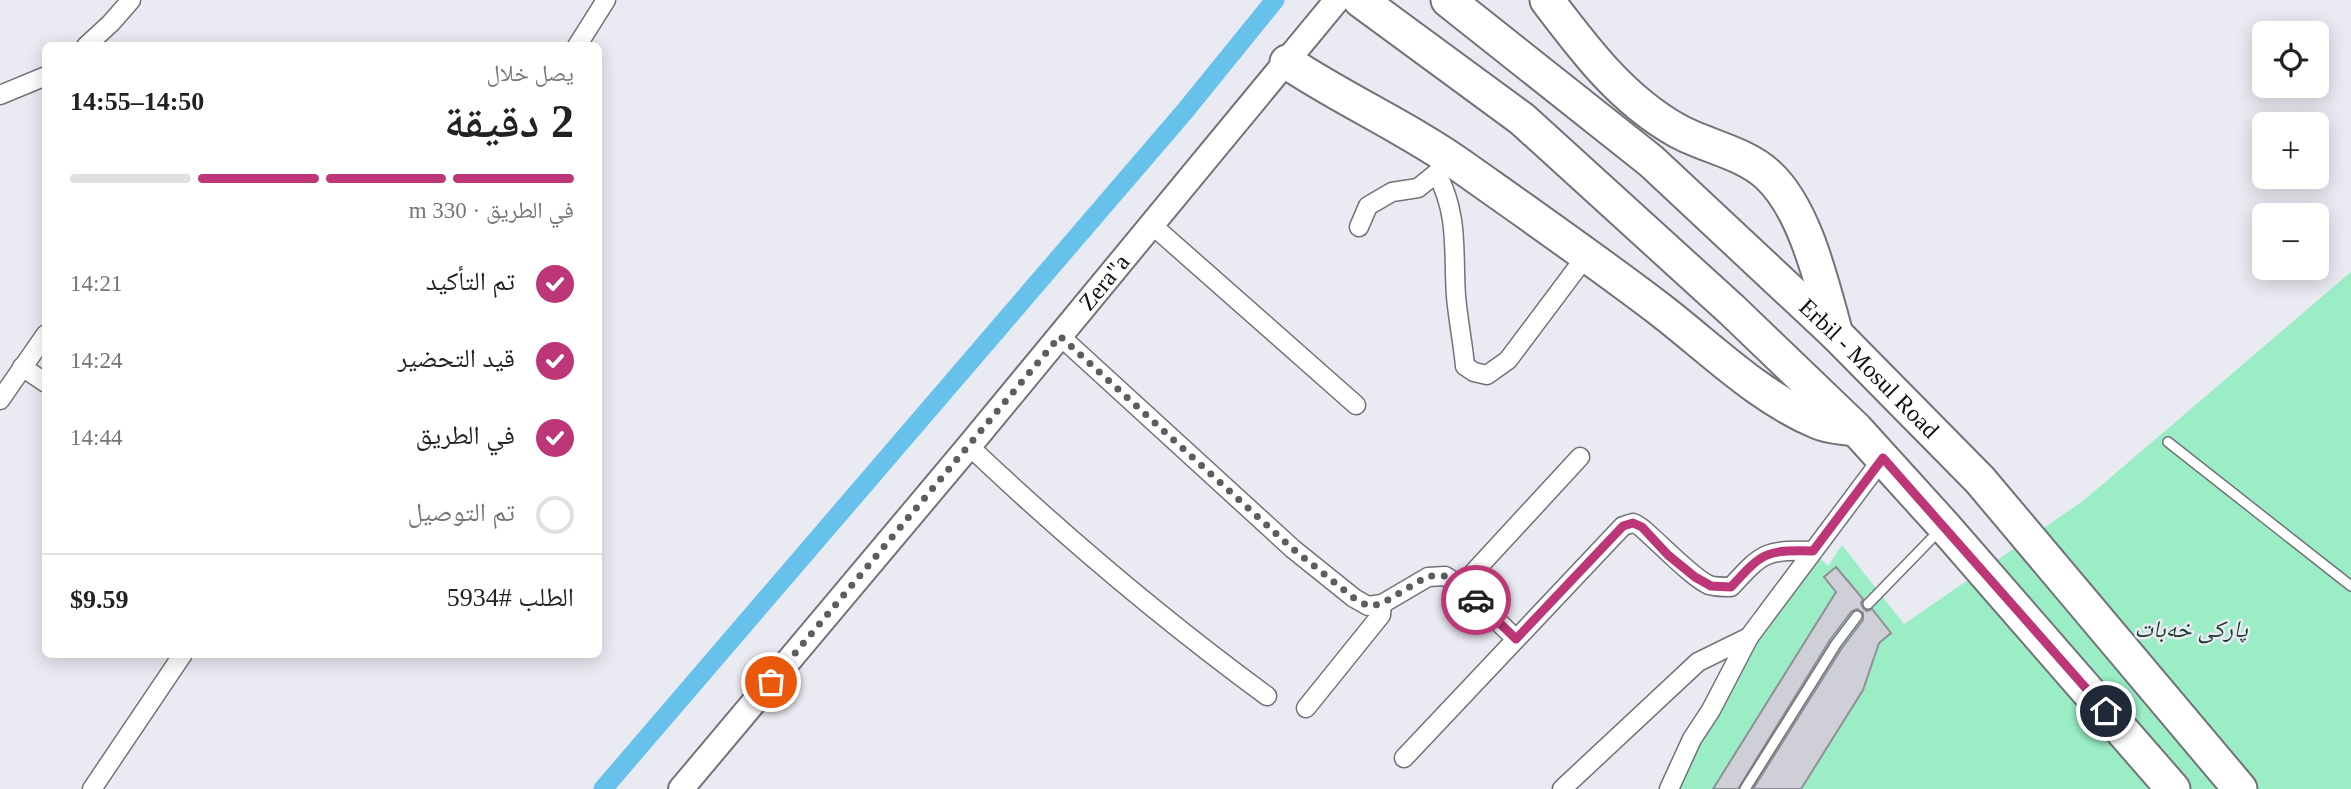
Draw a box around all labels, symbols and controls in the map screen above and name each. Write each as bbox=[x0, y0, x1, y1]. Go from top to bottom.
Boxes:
map controls bbox=[2252, 21, 2329, 280]
button: locate bbox=[2252, 21, 2329, 98]
text: يصل خلال bbox=[487, 61, 574, 86]
text: 14:50–14:55 bbox=[70, 87, 204, 116]
text: 2 دقيقة bbox=[444, 96, 574, 147]
button: + bbox=[2252, 112, 2329, 189]
text: في الطريق · 330 m bbox=[409, 198, 574, 223]
button: − bbox=[2252, 203, 2329, 280]
street label: Zera"a bbox=[1073, 249, 1135, 316]
icon: check bbox=[536, 265, 574, 303]
text: تم التأكيد bbox=[426, 267, 515, 296]
text: 14:21 bbox=[70, 271, 122, 296]
street label: Erbil - Mosul Road bbox=[1794, 293, 1944, 443]
icon: check bbox=[536, 342, 574, 380]
text: قيد التحضير bbox=[397, 344, 515, 373]
text: 14:24 bbox=[70, 348, 122, 373]
icon: check bbox=[536, 419, 574, 457]
text: في الطريق bbox=[416, 421, 515, 450]
text: 14:44 bbox=[70, 425, 122, 450]
text: تم التوصيل bbox=[407, 498, 515, 527]
courier bbox=[1441, 565, 1511, 635]
icon: car bbox=[1457, 581, 1495, 619]
text: الطلب #5934 bbox=[447, 583, 574, 612]
text: $9.59 bbox=[70, 585, 129, 614]
park label: پارکی خەبات bbox=[2134, 616, 2248, 644]
pin bbox=[741, 652, 801, 712]
icon: bag bbox=[752, 663, 790, 701]
pin bbox=[2076, 681, 2136, 741]
icon: home bbox=[2087, 692, 2125, 730]

